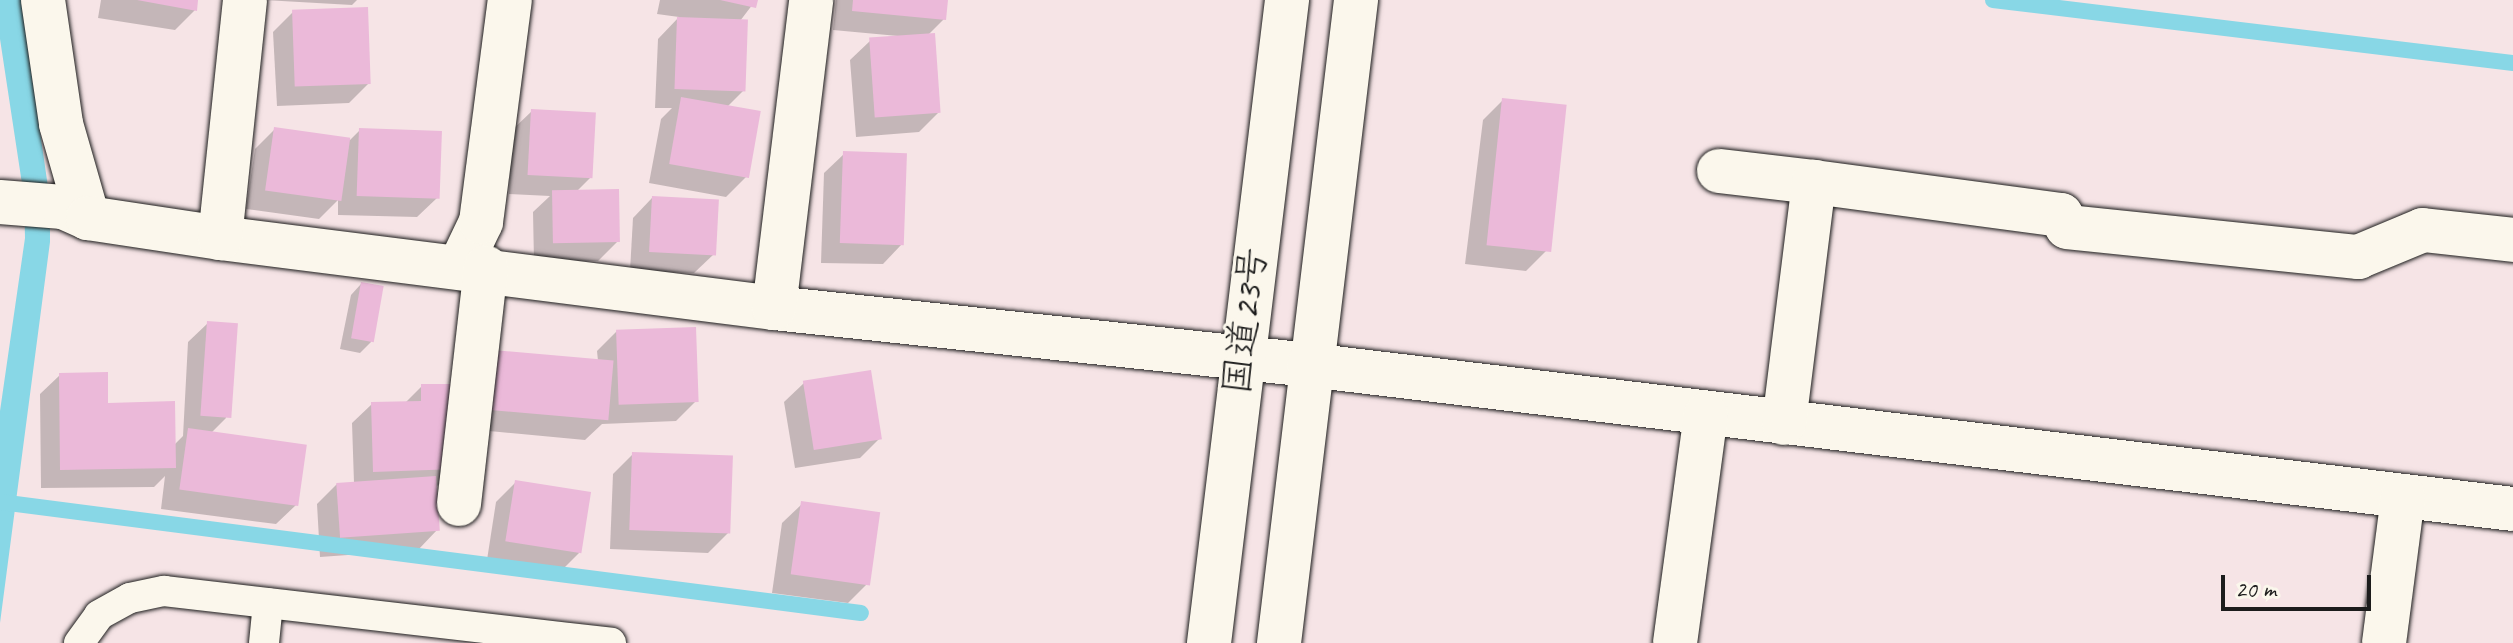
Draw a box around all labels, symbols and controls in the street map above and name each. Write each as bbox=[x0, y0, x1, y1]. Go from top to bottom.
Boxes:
street label: 国道23号 bbox=[1213, 245, 1277, 397]
scale bar bbox=[2225, 559, 2375, 609]
text: 20 m bbox=[2235, 574, 2276, 604]

